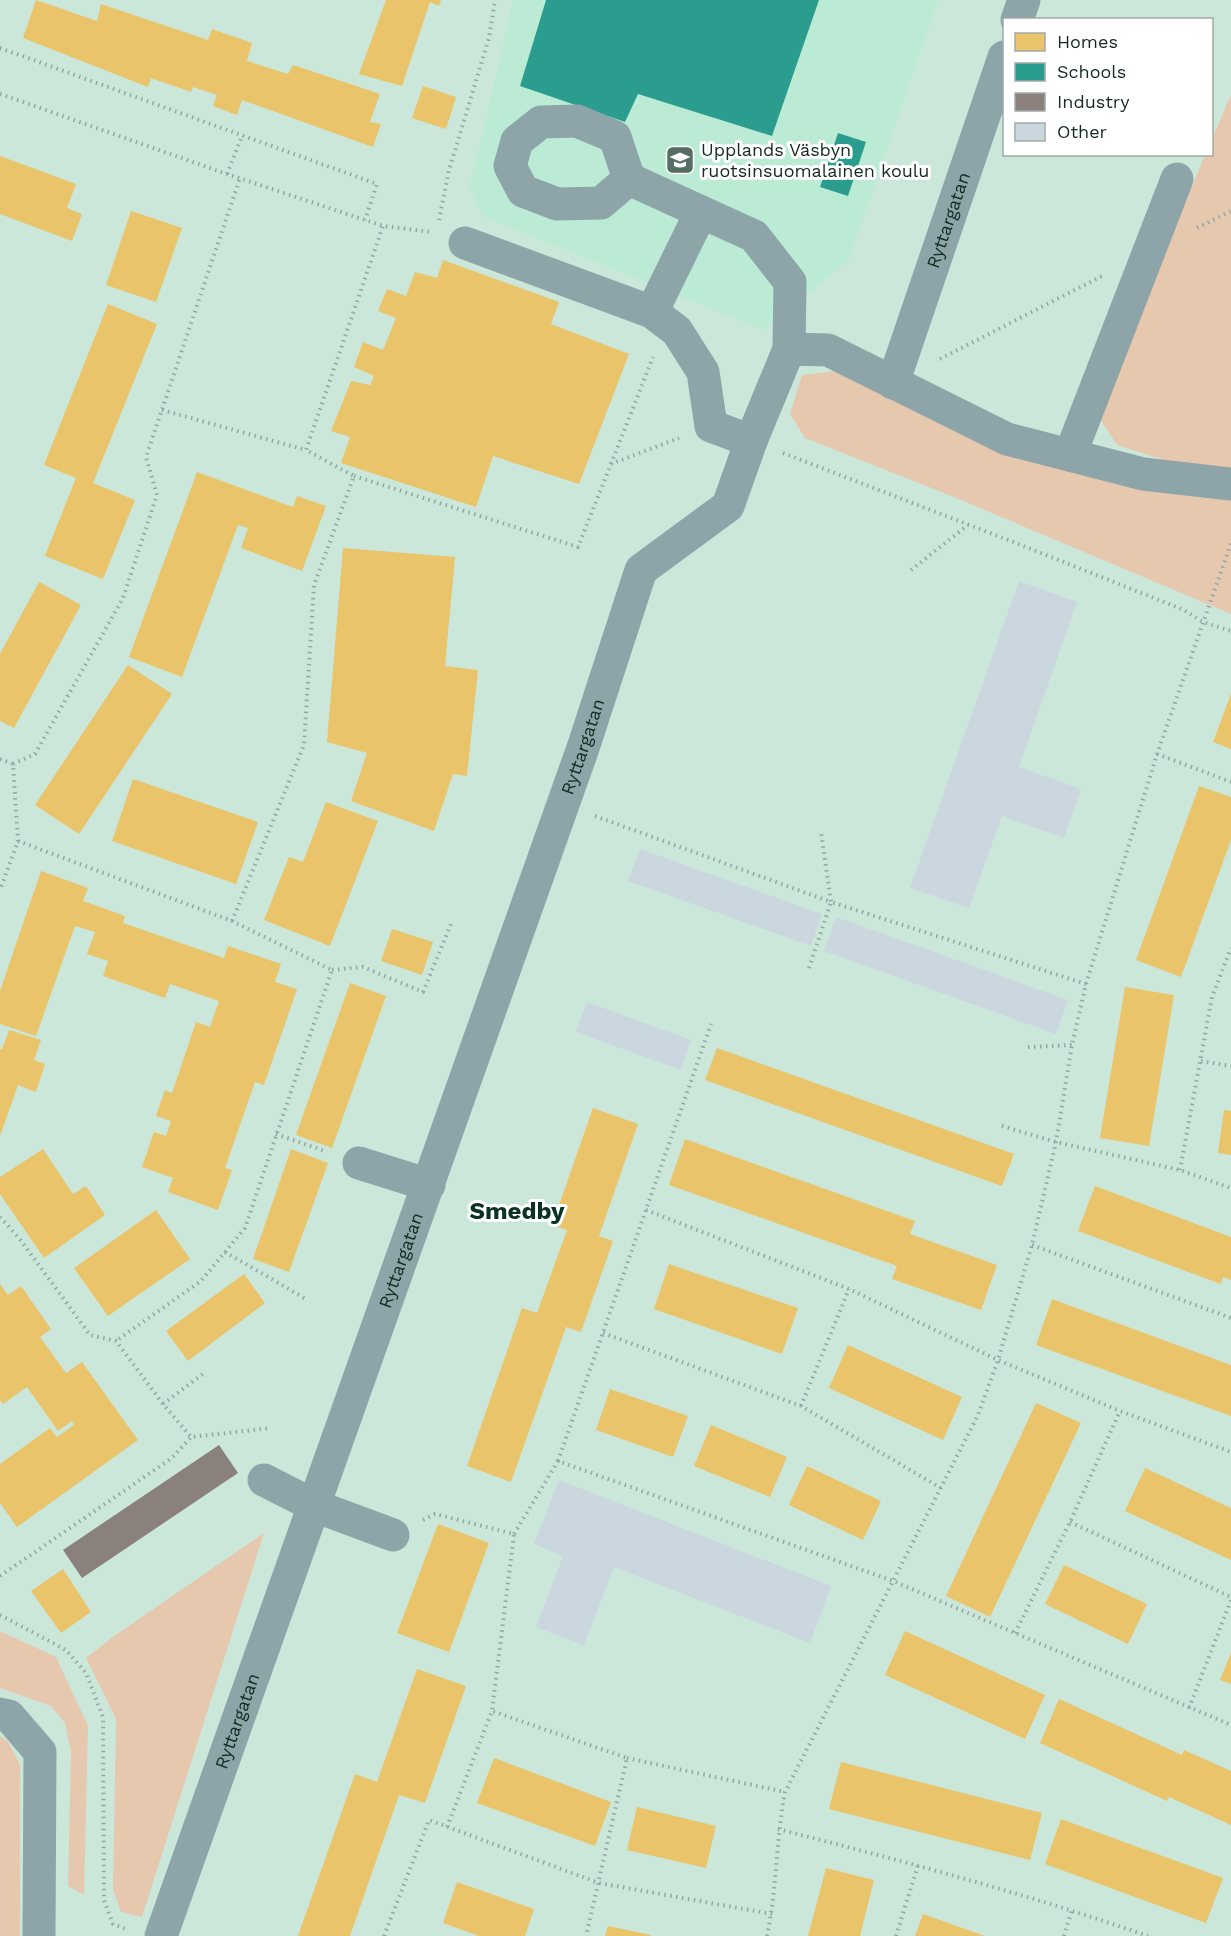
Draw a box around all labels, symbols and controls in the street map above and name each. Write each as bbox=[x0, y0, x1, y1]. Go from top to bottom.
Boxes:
legend bbox=[1003, 18, 1213, 156]
text: Homes bbox=[1057, 31, 1118, 52]
text: Schools bbox=[1057, 61, 1126, 82]
text: Industry bbox=[1057, 91, 1130, 112]
text: Other bbox=[1057, 121, 1107, 142]
place label: Upplands Väsbyn ruotsinsuomalainen koulu bbox=[701, 139, 929, 181]
school or university icon: Upplands Väsbyn ruotsinsuomalainen koulu bbox=[664, 144, 696, 176]
street label: Ryttargatan bbox=[922, 169, 974, 271]
street label: Ryttargatan bbox=[556, 696, 608, 797]
district label: Smedby bbox=[470, 1197, 565, 1225]
street label: Ryttargatan bbox=[374, 1210, 427, 1311]
street label: Ryttargatan bbox=[210, 1670, 263, 1772]

